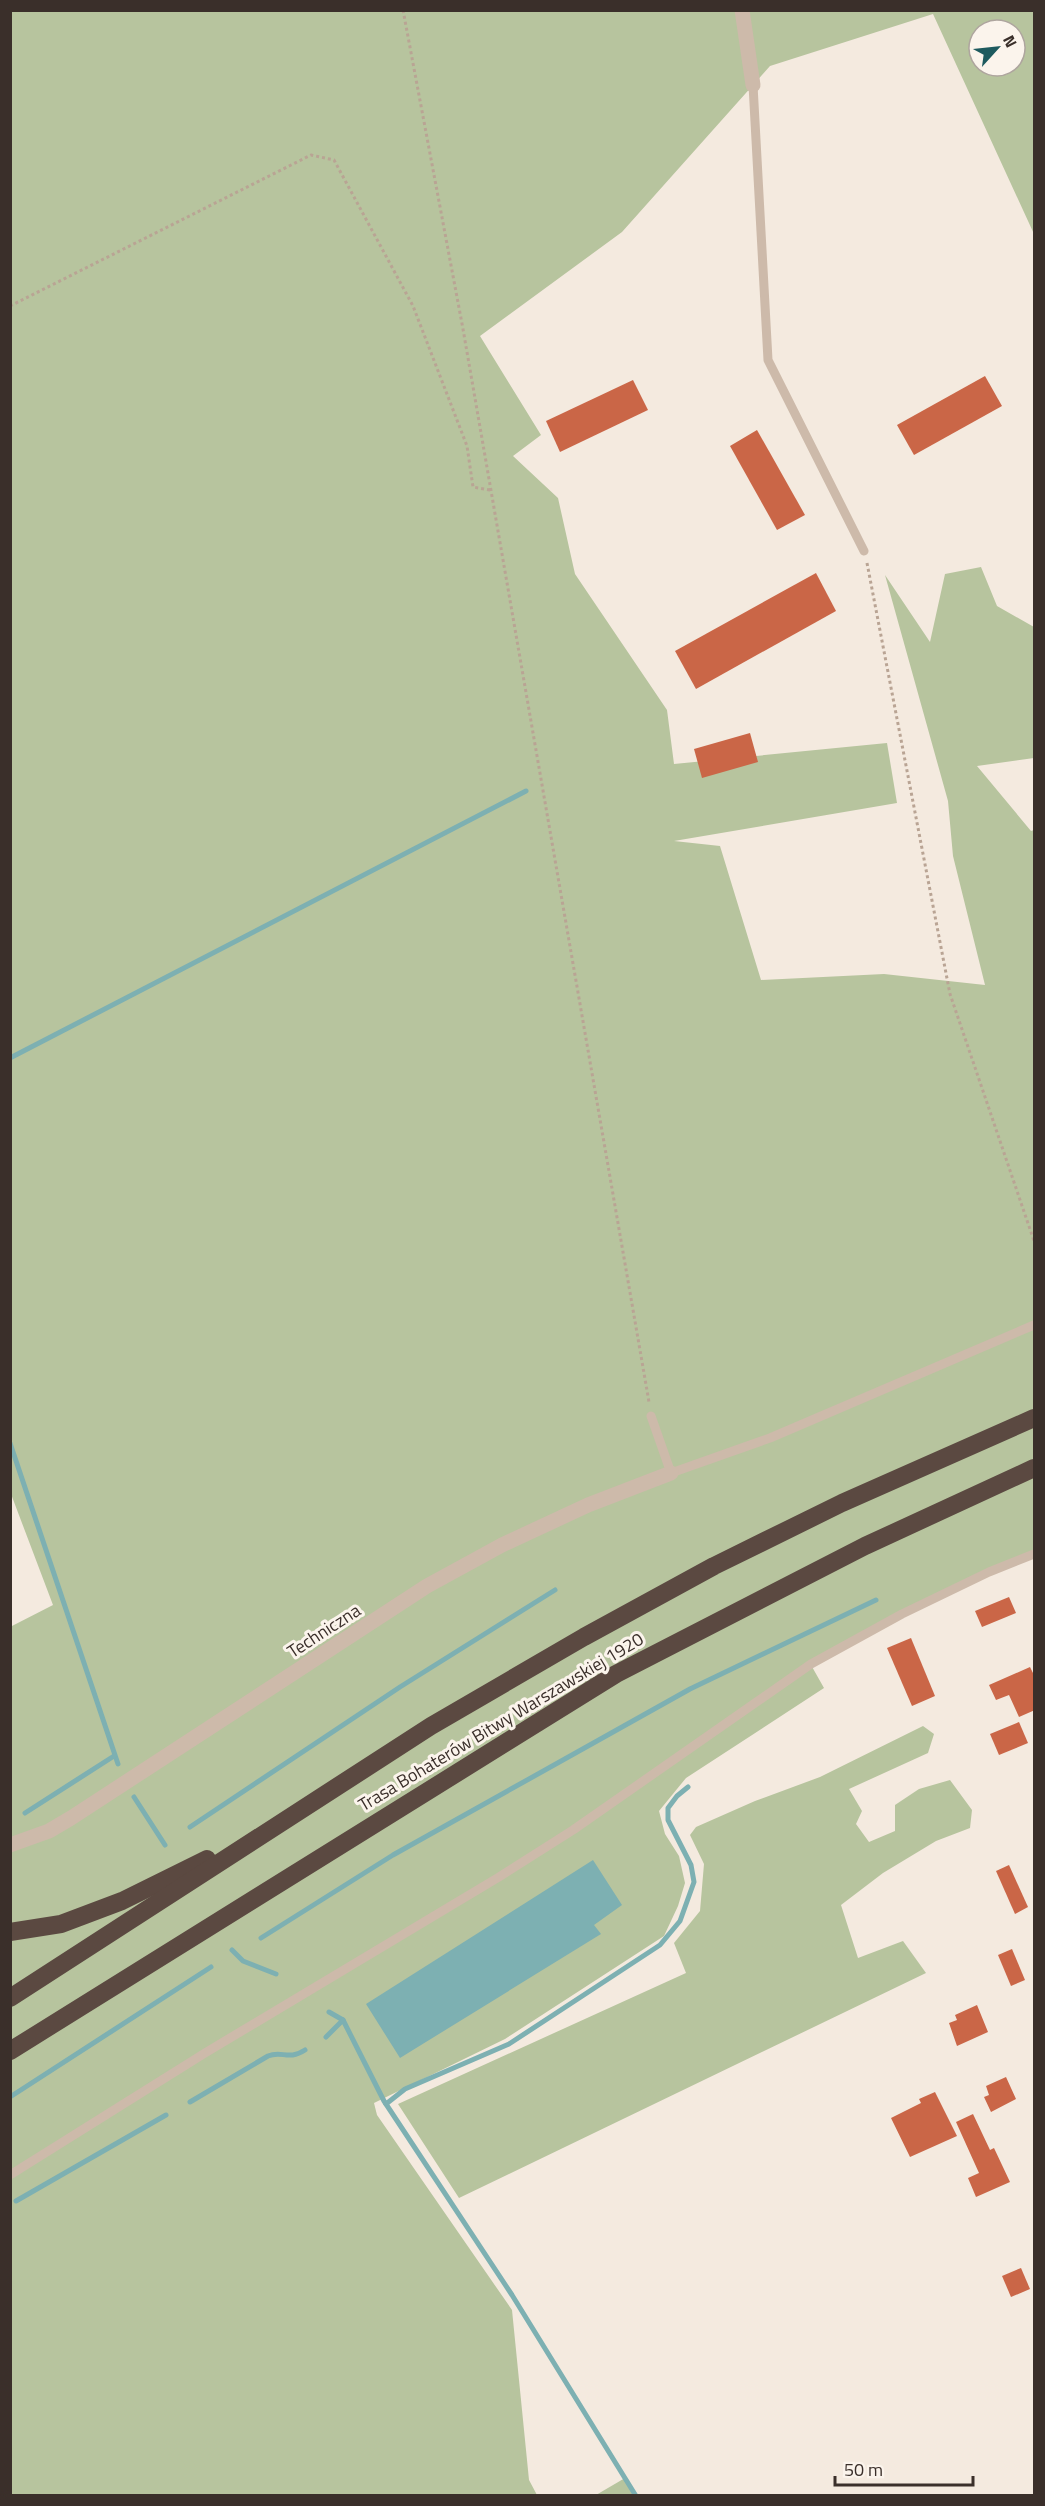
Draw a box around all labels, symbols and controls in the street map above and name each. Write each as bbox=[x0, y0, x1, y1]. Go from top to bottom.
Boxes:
north arrow bbox=[967, 18, 1027, 78]
text: N bbox=[997, 31, 1024, 52]
street label: Techniczna bbox=[282, 1597, 366, 1664]
street label: Trasa Bohaterów Bitwy Warszawskiej 1920 bbox=[353, 1625, 648, 1818]
scale bar bbox=[835, 2449, 973, 2487]
text: 50 m bbox=[844, 2456, 883, 2483]

